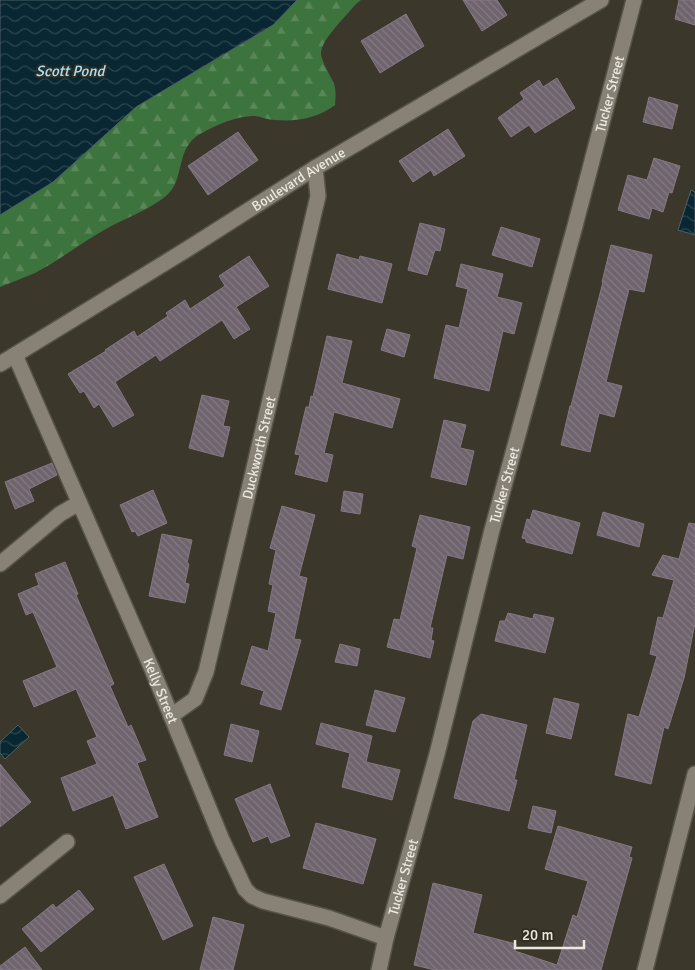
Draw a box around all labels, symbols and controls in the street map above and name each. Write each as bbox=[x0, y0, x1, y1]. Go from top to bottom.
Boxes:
street label: Tucker Street bbox=[592, 54, 628, 134]
water label: Scott Pond bbox=[36, 62, 106, 80]
street label: Boulevard Avenue bbox=[249, 144, 348, 215]
street label: Duckworth Street bbox=[239, 395, 280, 501]
street label: Tucker Street bbox=[486, 445, 523, 525]
street label: Kelly Street bbox=[139, 656, 181, 726]
street label: Tucker Street bbox=[385, 837, 422, 917]
scale bar bbox=[515, 918, 584, 950]
text: 20 m bbox=[522, 926, 553, 944]

